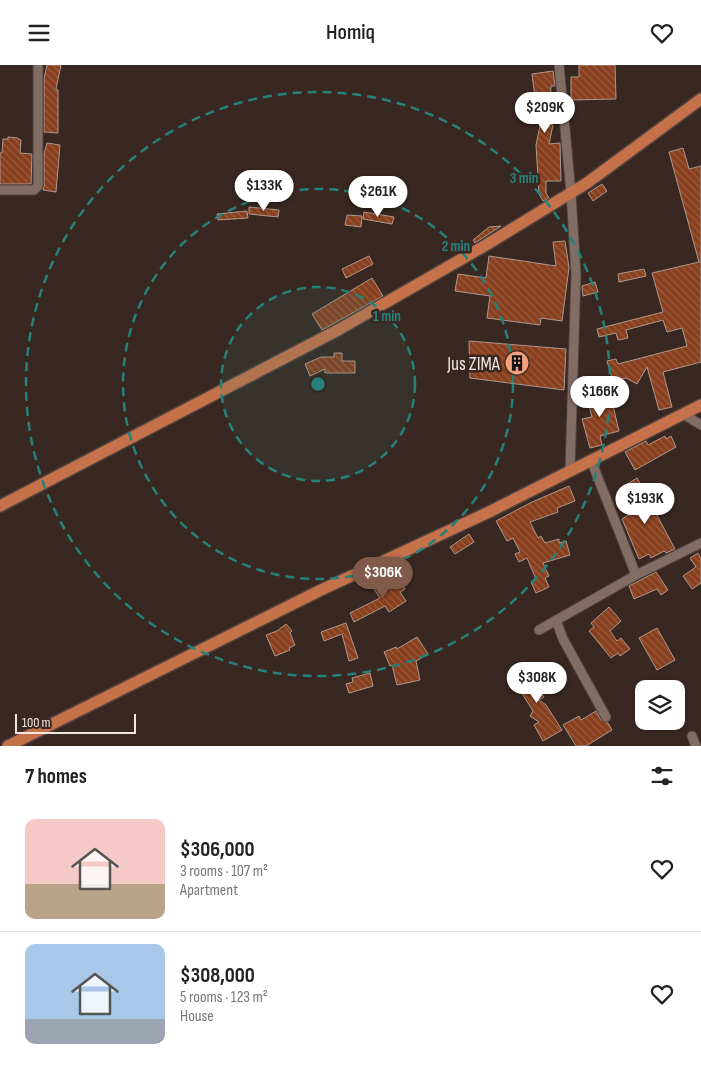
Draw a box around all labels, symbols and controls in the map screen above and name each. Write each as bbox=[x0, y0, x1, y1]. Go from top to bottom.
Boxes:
icon: menu bbox=[25, 19, 53, 47]
text: Homiq bbox=[326, 19, 375, 46]
icon: heart bbox=[648, 19, 676, 47]
pin: $209K bbox=[510, 92, 580, 134]
text: $209K bbox=[526, 98, 564, 117]
pin: $133K bbox=[229, 169, 299, 212]
text: 3 min bbox=[510, 169, 538, 188]
pin: $261K bbox=[343, 175, 413, 218]
text: $133K bbox=[246, 176, 282, 195]
text: $261K bbox=[359, 182, 397, 201]
text: 2 min bbox=[442, 237, 470, 256]
text: 1 min bbox=[373, 307, 401, 326]
building icon: Jus ZIMA bbox=[504, 350, 530, 376]
place label: Jus ZIMA bbox=[446, 353, 501, 376]
centre of rings bbox=[309, 375, 327, 393]
pin: $166K bbox=[565, 375, 635, 418]
text: $166K bbox=[581, 382, 619, 401]
pin: $193K bbox=[610, 483, 680, 525]
text: $193K bbox=[626, 489, 664, 508]
pin: $306K bbox=[348, 557, 418, 599]
text: $306K bbox=[364, 563, 402, 582]
pin: $308K bbox=[502, 661, 572, 704]
text: $308K bbox=[518, 668, 556, 687]
map controls bbox=[635, 680, 685, 730]
button: layers bbox=[635, 680, 685, 730]
scale bar bbox=[15, 711, 136, 734]
text: 100 m bbox=[22, 714, 51, 731]
icon: filters bbox=[648, 762, 676, 790]
text: 7 homes bbox=[25, 764, 87, 789]
text: $306,000 bbox=[180, 837, 255, 862]
icon: home bbox=[65, 839, 125, 899]
icon: heart bbox=[648, 855, 676, 883]
text: 3 rooms · 107 m² bbox=[180, 862, 268, 881]
text: Apartment bbox=[180, 881, 238, 900]
text: $308,000 bbox=[180, 963, 255, 988]
icon: home bbox=[65, 964, 125, 1024]
icon: heart bbox=[648, 980, 676, 1008]
text: 5 rooms · 123 m² bbox=[180, 988, 268, 1007]
text: House bbox=[180, 1007, 214, 1026]

